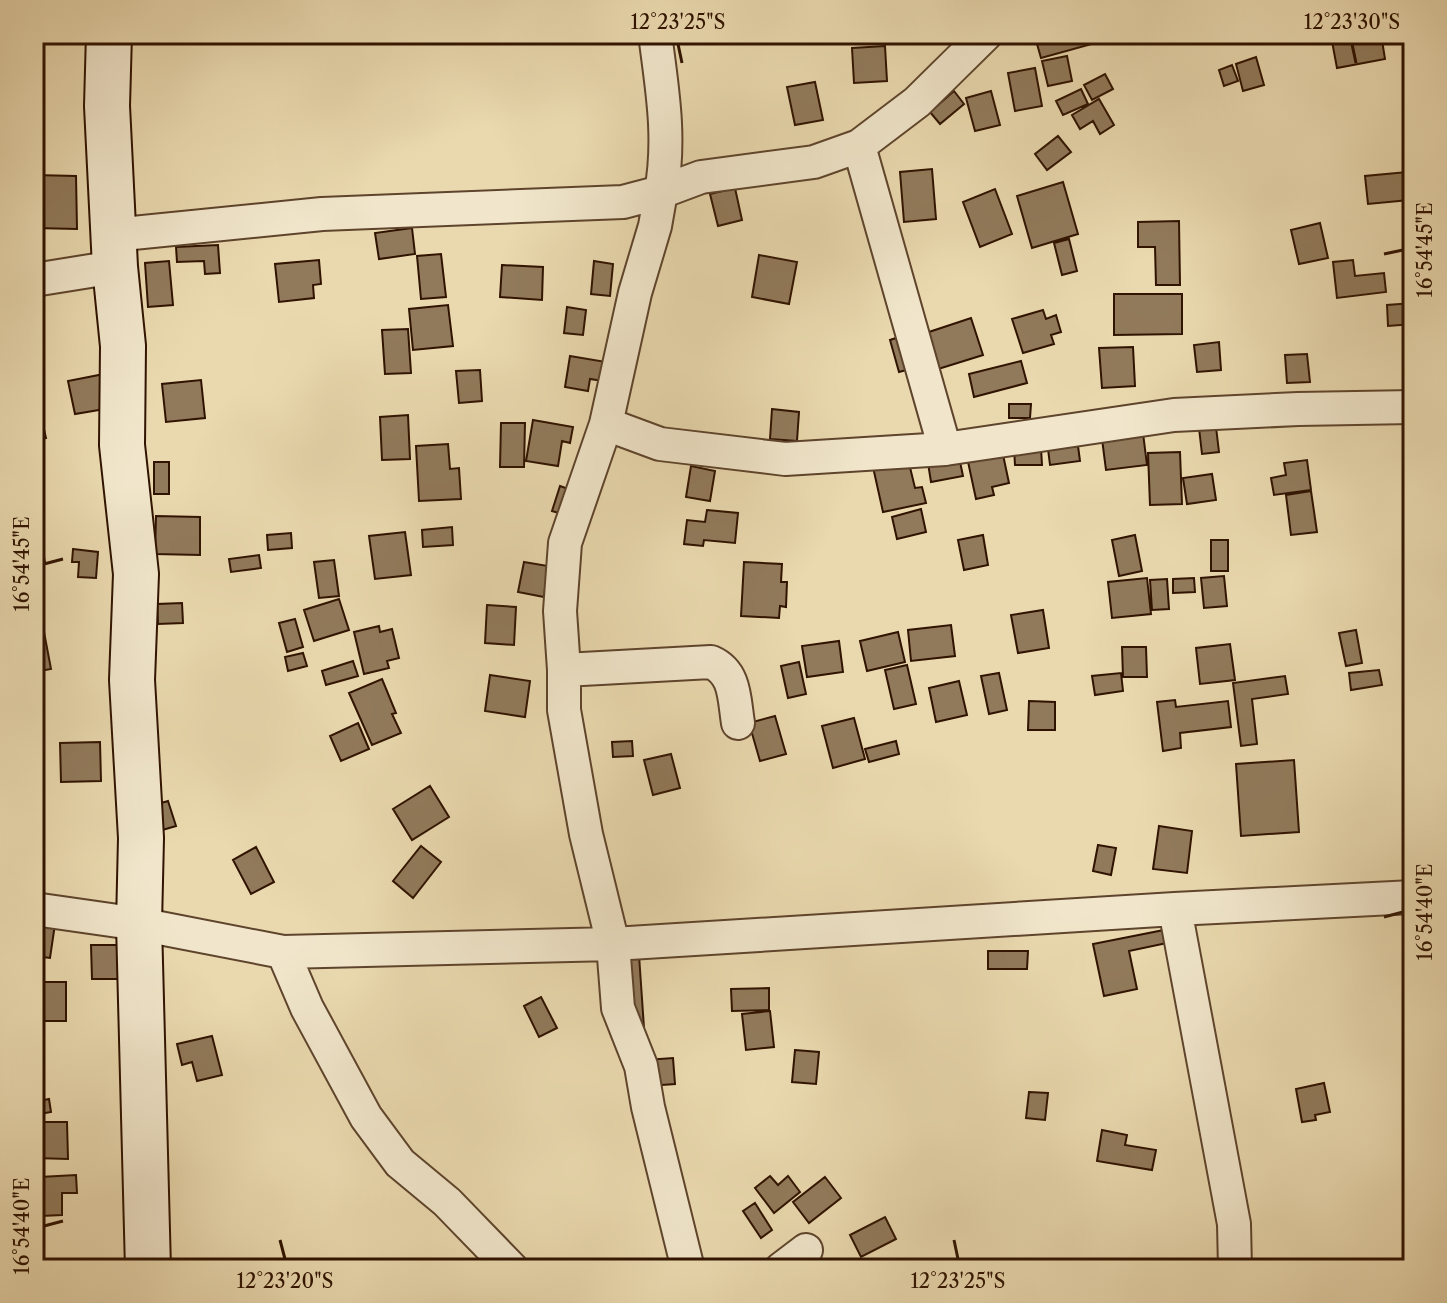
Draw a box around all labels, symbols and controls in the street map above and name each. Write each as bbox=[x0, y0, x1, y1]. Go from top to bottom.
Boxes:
text: 12°23'25"S bbox=[630, 10, 726, 34]
text: 12°23'30"S bbox=[1304, 10, 1400, 34]
text: 16°54'45"E bbox=[1413, 202, 1437, 298]
text: 16°54'45"E bbox=[10, 516, 34, 612]
text: 16°54'40"E bbox=[1413, 863, 1437, 961]
text: 16°54'40"E bbox=[10, 1177, 34, 1275]
text: 12°23'20"S bbox=[237, 1269, 333, 1293]
text: 12°23'25"S bbox=[910, 1269, 1006, 1293]

